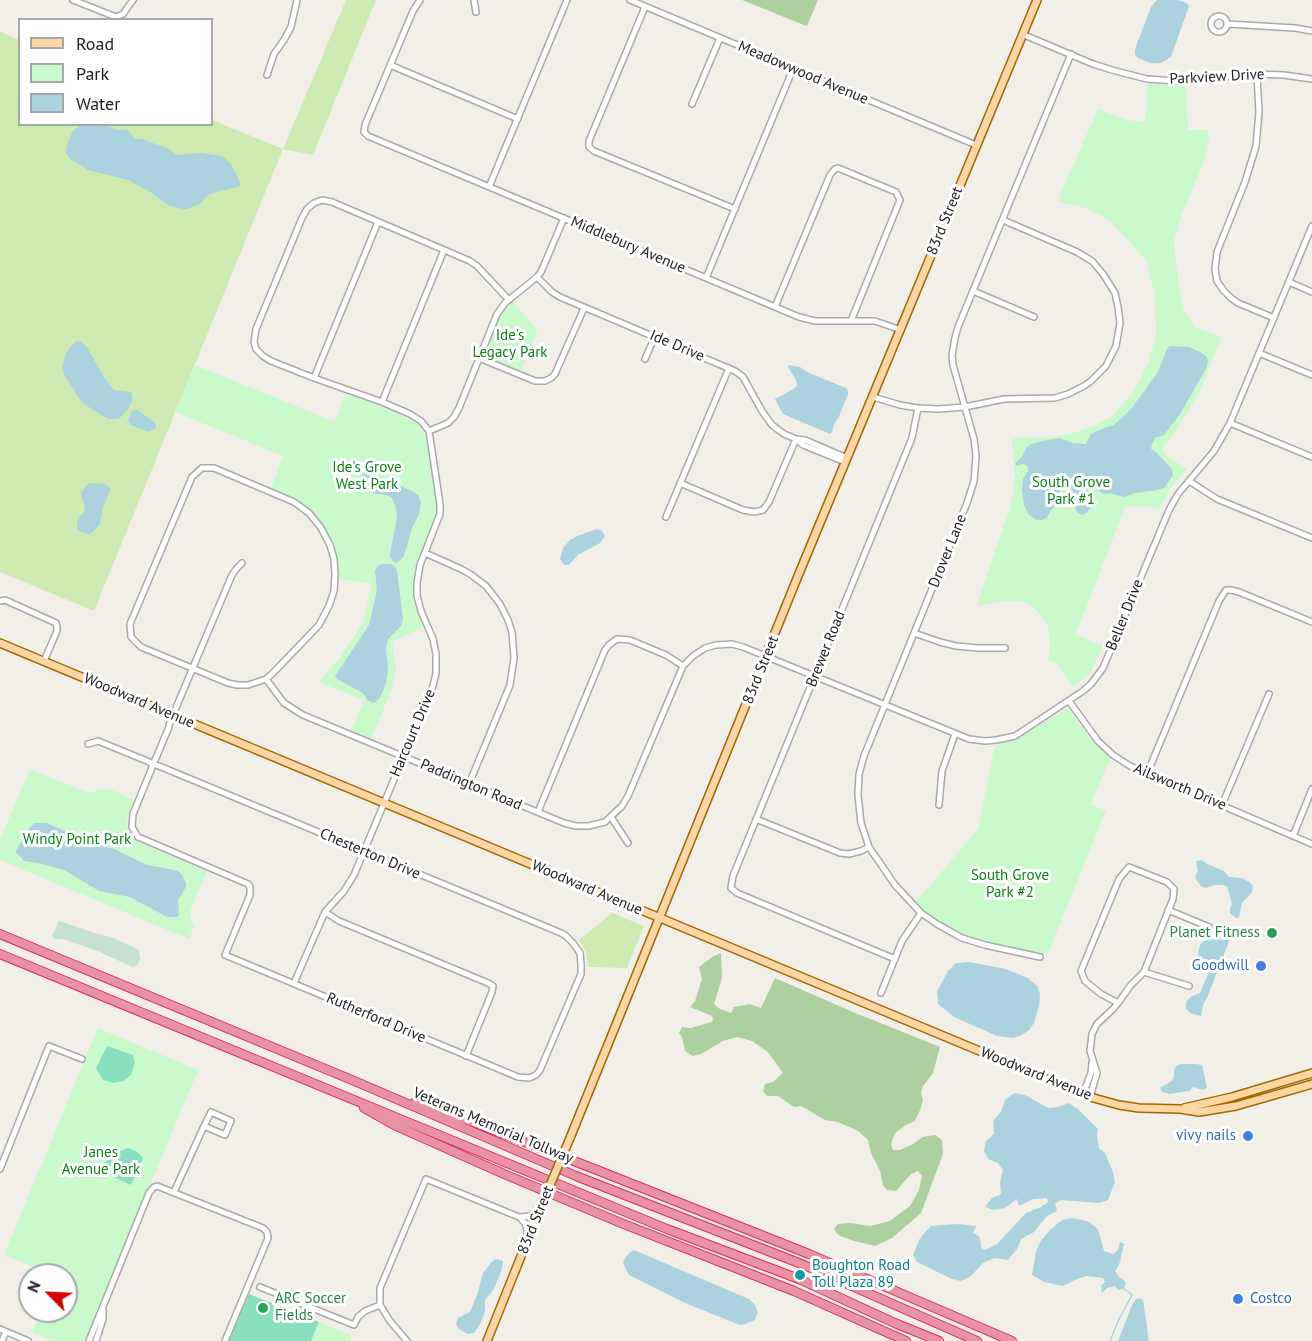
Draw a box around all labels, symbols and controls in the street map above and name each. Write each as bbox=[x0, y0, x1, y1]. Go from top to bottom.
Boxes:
legend bbox=[18, 18, 213, 126]
text: Road bbox=[76, 32, 114, 55]
street label: Meadowwood Avenue bbox=[735, 37, 871, 109]
text: Park bbox=[76, 62, 109, 85]
street label: Parkview Drive bbox=[1169, 66, 1265, 88]
text: Water bbox=[76, 92, 120, 115]
street label: 83rd Street bbox=[923, 184, 967, 258]
street label: Middlebury Avenue bbox=[568, 213, 688, 277]
street label: Ide Drive bbox=[647, 326, 707, 366]
park label: Ide's Legacy Park bbox=[473, 327, 547, 362]
park label: Ide's Grove West Park bbox=[332, 459, 402, 494]
park label: South Grove Park #1 bbox=[1032, 474, 1110, 509]
street label: Drover Lane bbox=[925, 512, 971, 590]
street label: Beller Drive bbox=[1103, 577, 1147, 653]
street label: Brewer Road bbox=[803, 608, 849, 690]
street label: 83rd Street bbox=[739, 633, 783, 707]
street label: Woodward Avenue bbox=[81, 670, 197, 732]
street label: Harcourt Drive bbox=[386, 686, 440, 780]
street label: Paddington Road bbox=[417, 755, 525, 815]
street label: Ailsworth Drive bbox=[1131, 759, 1229, 815]
street label: Chesterton Drive bbox=[317, 825, 423, 883]
park label: Windy Point Park bbox=[23, 831, 131, 849]
street label: Woodward Avenue bbox=[529, 857, 645, 919]
park label: South Grove Park #2 bbox=[971, 867, 1049, 902]
place label: Planet Fitness bbox=[1170, 924, 1260, 942]
marker: Planet Fitness bbox=[1265, 926, 1279, 940]
place label: Goodwill bbox=[1192, 957, 1249, 975]
marker: Goodwill bbox=[1254, 959, 1268, 973]
street label: Rutherford Drive bbox=[324, 989, 428, 1047]
street label: Woodward Avenue bbox=[978, 1043, 1094, 1105]
street label: Veterans Memorial Tollway bbox=[410, 1084, 576, 1168]
place label: vivy nails bbox=[1176, 1127, 1236, 1145]
marker: vivy nails bbox=[1241, 1129, 1255, 1143]
park label: Janes Avenue Park bbox=[62, 1144, 140, 1179]
street label: 83rd Street bbox=[514, 1183, 558, 1257]
place label: Boughton Road Toll Plaza 89 bbox=[812, 1257, 910, 1292]
north arrow bbox=[18, 1263, 78, 1323]
marker: Boughton Road Toll Plaza 89 bbox=[793, 1268, 807, 1282]
text: N bbox=[22, 1278, 45, 1295]
place label: ARC Soccer Fields bbox=[275, 1290, 346, 1325]
place label: Costco bbox=[1250, 1290, 1292, 1308]
marker: Costco bbox=[1231, 1292, 1245, 1306]
marker: ARC Soccer Fields bbox=[256, 1301, 270, 1315]

